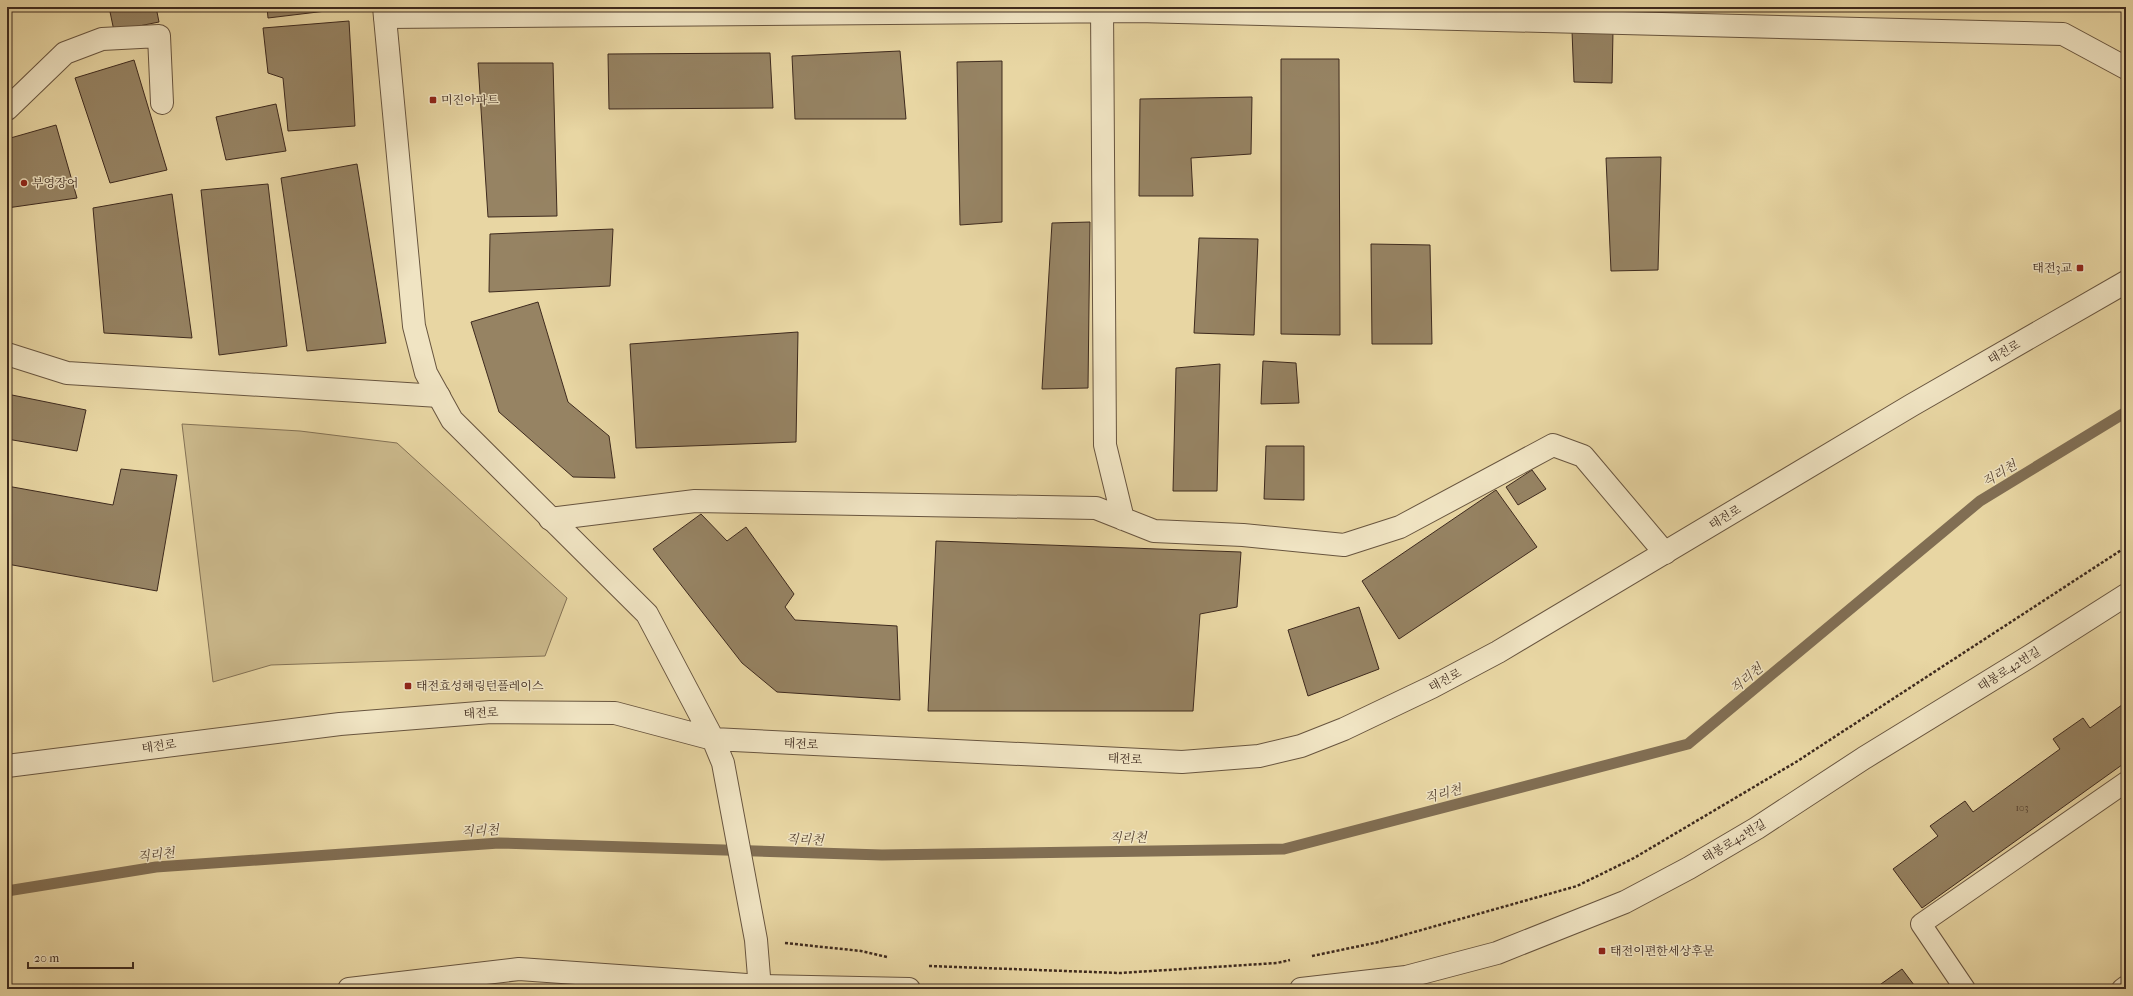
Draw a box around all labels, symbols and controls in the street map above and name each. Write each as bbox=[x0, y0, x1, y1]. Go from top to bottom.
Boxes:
place label: 미진아파트 bbox=[441, 93, 499, 107]
marker: 미진아파트 bbox=[428, 95, 438, 105]
place label: 부영장어 bbox=[32, 176, 78, 190]
marker: 부영장어 bbox=[19, 178, 29, 188]
place label: 태전3교 bbox=[2032, 261, 2072, 275]
marker: 태전3교 bbox=[2075, 263, 2085, 273]
street label: 태전로 bbox=[1985, 337, 2023, 367]
water label: 직리천 bbox=[1979, 457, 2020, 490]
street label: 태전로 bbox=[1706, 502, 1744, 532]
street label: 태봉로42번길 bbox=[1975, 644, 2043, 694]
water label: 직리천 bbox=[1727, 660, 1767, 696]
street label: 태전로 bbox=[1426, 665, 1464, 694]
place label: 태전효성해링턴플레이스 bbox=[416, 679, 544, 693]
marker: 태전효성해링턴플레이스 bbox=[403, 681, 413, 691]
street label: 태전로 bbox=[463, 705, 499, 721]
street label: 태전로 bbox=[783, 736, 819, 752]
street label: 태전로 bbox=[141, 737, 178, 755]
street label: 태전로 bbox=[1107, 751, 1143, 767]
water label: 직리천 bbox=[1423, 781, 1465, 806]
house number: 103 bbox=[2015, 802, 2029, 814]
street label: 태봉로42번길 bbox=[1700, 817, 1768, 865]
water label: 직리천 bbox=[461, 822, 501, 839]
water label: 직리천 bbox=[1109, 830, 1148, 845]
water label: 직리천 bbox=[786, 831, 826, 848]
water label: 직리천 bbox=[136, 845, 177, 864]
scale bar bbox=[28, 944, 133, 970]
place label: 태전이편한세상후문 bbox=[1610, 944, 1715, 958]
marker: 태전이편한세상후문 bbox=[1597, 946, 1607, 956]
text: 20 m bbox=[34, 951, 59, 965]

